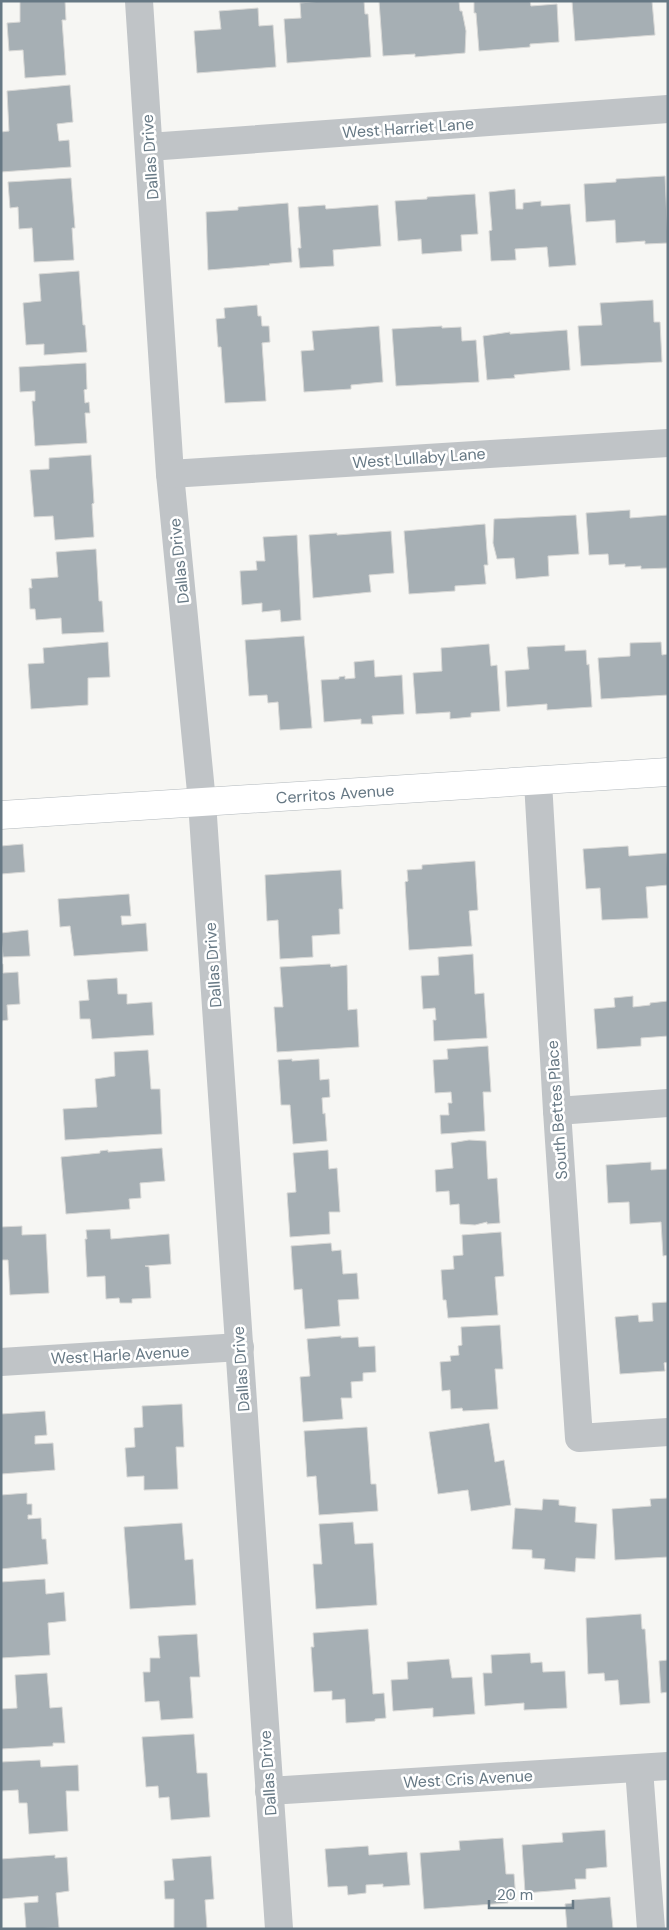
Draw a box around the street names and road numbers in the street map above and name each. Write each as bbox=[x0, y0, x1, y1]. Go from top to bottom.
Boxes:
street label: West Harriet Lane bbox=[341, 113, 475, 143]
street label: Dallas Drive bbox=[137, 114, 163, 200]
street label: West Lullaby Lane bbox=[352, 443, 486, 473]
street label: Dallas Drive bbox=[164, 517, 194, 605]
street label: Cerritos Avenue bbox=[275, 779, 395, 809]
street label: Dallas Drive bbox=[200, 922, 226, 1008]
street label: South Bettes Place bbox=[542, 1040, 572, 1180]
street label: Dallas Drive bbox=[228, 1326, 254, 1412]
street label: West Harle Avenue bbox=[50, 1341, 190, 1369]
street label: Dallas Drive bbox=[255, 1730, 281, 1816]
street label: West Cris Avenue bbox=[403, 1765, 533, 1793]

